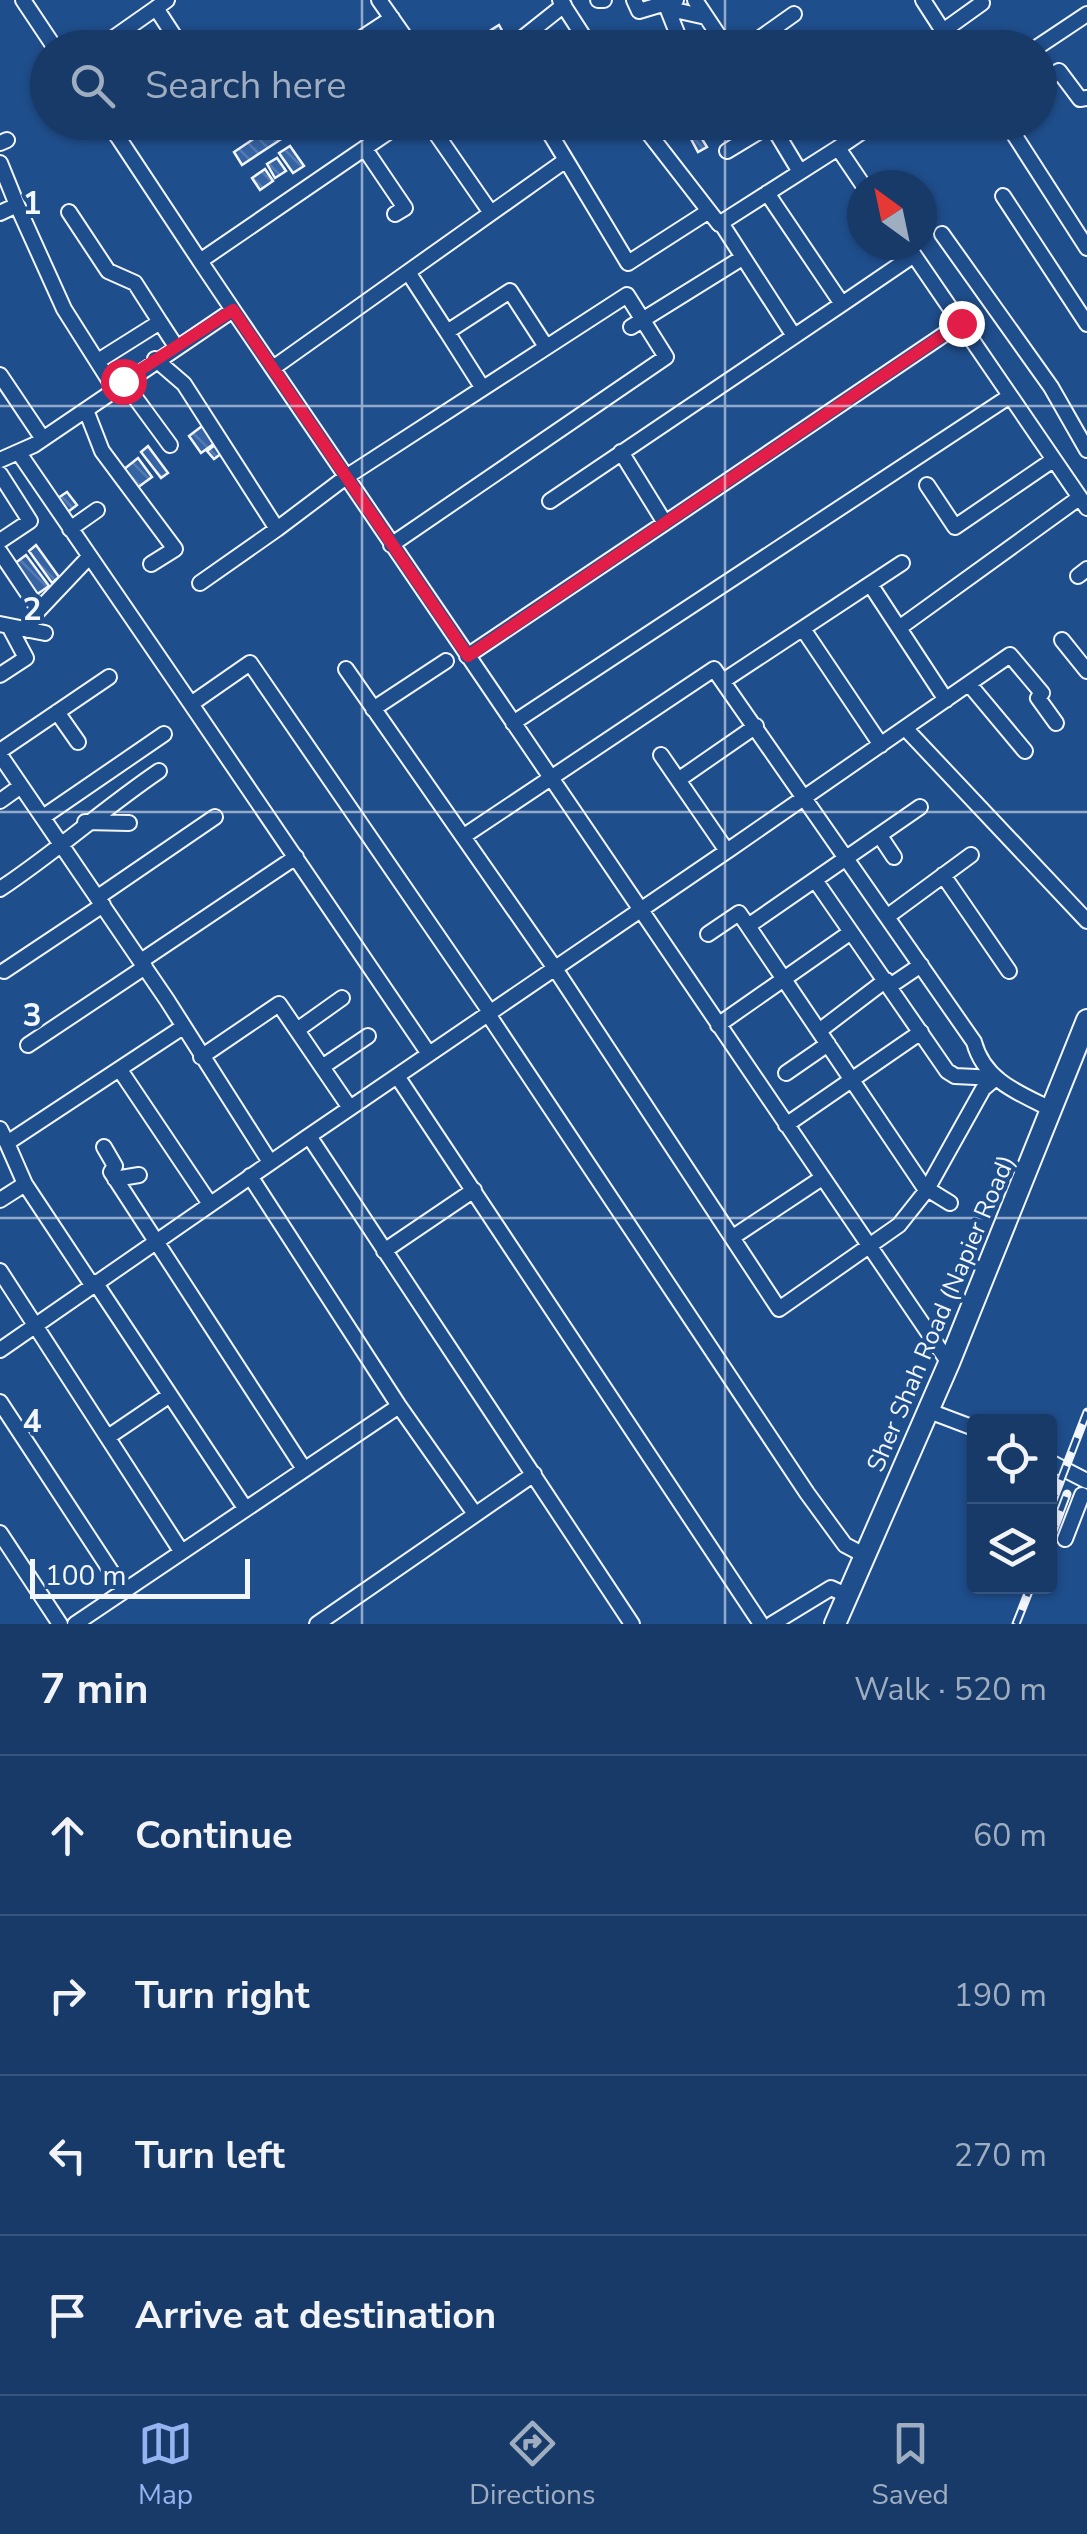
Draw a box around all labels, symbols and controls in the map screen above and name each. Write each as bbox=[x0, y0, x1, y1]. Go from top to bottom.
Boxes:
search box bbox=[30, 30, 1057, 140]
icon: search bbox=[65, 58, 120, 113]
text: Search here bbox=[145, 60, 346, 111]
north arrow bbox=[847, 170, 937, 260]
text: 1 bbox=[22, 182, 42, 225]
route end bbox=[939, 301, 985, 347]
route start bbox=[101, 359, 147, 405]
text: 2 bbox=[22, 588, 42, 631]
text: 3 bbox=[22, 994, 42, 1037]
street label: Sher Shah Road (Napier Road) bbox=[859, 1150, 1023, 1477]
text: 4 bbox=[22, 1400, 42, 1443]
map controls bbox=[967, 1414, 1057, 1594]
button: locate bbox=[967, 1414, 1057, 1504]
button: layers bbox=[967, 1504, 1057, 1594]
scale bar bbox=[30, 1554, 250, 1598]
text: 100 m bbox=[45, 1557, 127, 1595]
text: 7 min bbox=[40, 1661, 149, 1718]
text: Walk · 520 m bbox=[854, 1668, 1047, 1711]
icon: ahead bbox=[40, 1808, 95, 1863]
text: Continue bbox=[135, 1810, 293, 1861]
text: 60 m bbox=[973, 1814, 1047, 1857]
icon: right bbox=[40, 1968, 95, 2023]
text: Turn right bbox=[135, 1970, 310, 2021]
text: 190 m bbox=[954, 1974, 1047, 2017]
icon: left bbox=[40, 2128, 95, 2183]
text: Turn left bbox=[135, 2130, 285, 2181]
text: 270 m bbox=[954, 2134, 1047, 2177]
icon: arrive bbox=[40, 2288, 95, 2343]
text: Arrive at destination bbox=[135, 2290, 496, 2341]
tab: Map bbox=[138, 2416, 193, 2514]
tab: Directions bbox=[469, 2416, 595, 2514]
tab: Saved bbox=[872, 2416, 949, 2514]

